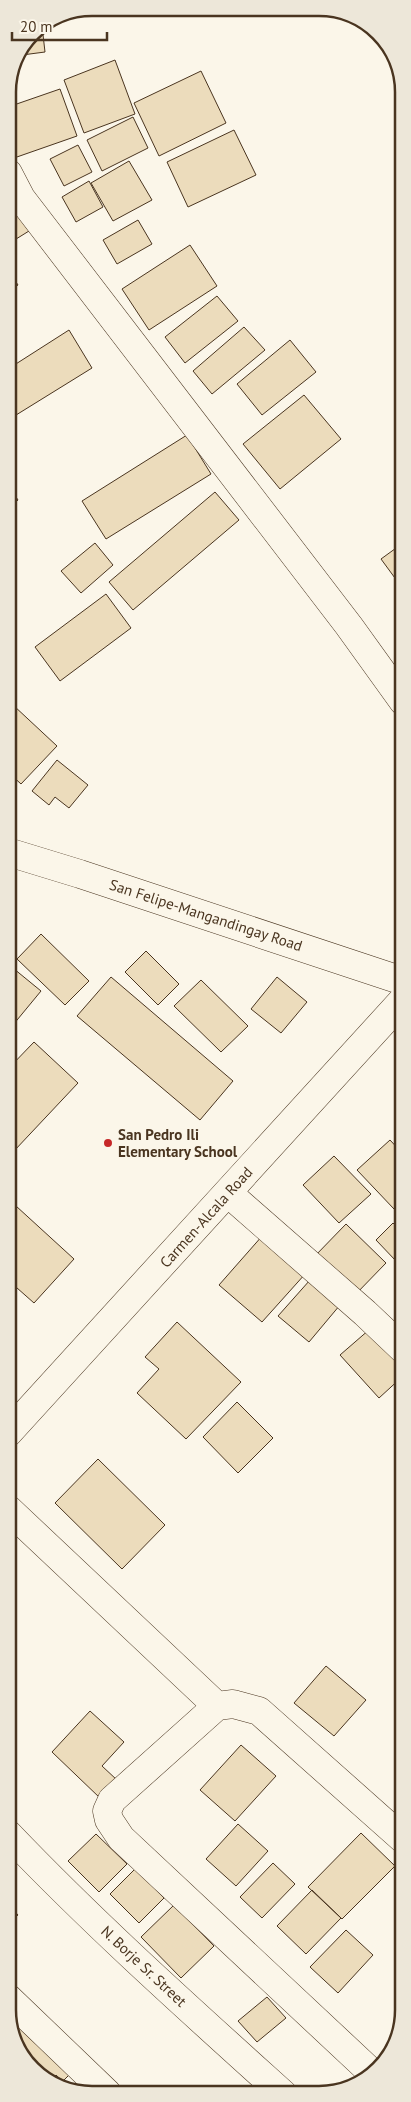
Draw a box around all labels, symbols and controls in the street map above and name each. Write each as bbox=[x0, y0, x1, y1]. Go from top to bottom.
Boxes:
scale bar bbox=[12, 10, 108, 42]
text: 20 m bbox=[20, 17, 53, 36]
street label: San Felipe-Mangandingay Road bbox=[107, 875, 305, 955]
place label: San Pedro Ili Elementary School bbox=[118, 1125, 238, 1161]
marker: San Pedro Ili Elementary School bbox=[102, 1137, 114, 1149]
street label: Carmen-Alcala Road bbox=[156, 1163, 256, 1271]
street label: N. Borje Sr. Street bbox=[97, 1921, 191, 2011]

